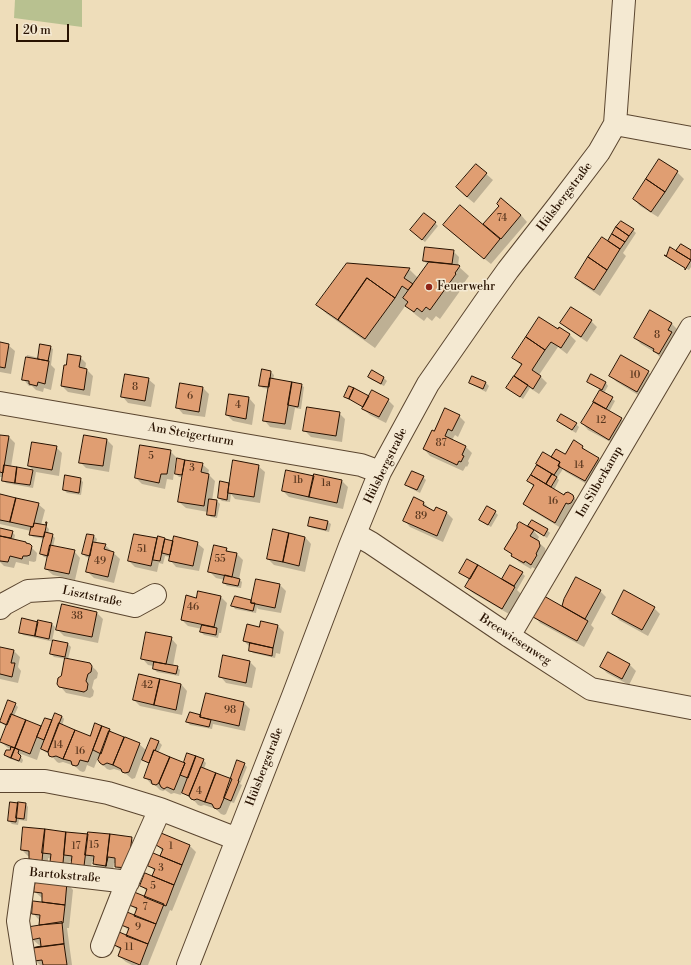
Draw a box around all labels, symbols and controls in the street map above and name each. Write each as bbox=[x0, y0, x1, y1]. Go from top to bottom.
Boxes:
scale bar bbox=[18, 16, 71, 42]
text: 20 m bbox=[23, 23, 51, 38]
street label: Hülsbergstraße bbox=[534, 159, 596, 235]
house number: 74 bbox=[497, 213, 507, 225]
place label: Feuerwehr bbox=[437, 280, 495, 294]
marker: Feuerwehr bbox=[424, 282, 434, 292]
house number: 8 bbox=[654, 330, 660, 342]
house number: 10 bbox=[630, 370, 640, 382]
house number: 8 bbox=[132, 382, 138, 394]
house number: 6 bbox=[187, 391, 193, 403]
house number: 4 bbox=[235, 400, 241, 412]
house number: 12 bbox=[596, 415, 606, 427]
street label: Am Steigerturm bbox=[147, 420, 235, 450]
street label: Hülsbergstraße bbox=[361, 426, 411, 506]
house number: 87 bbox=[435, 438, 447, 450]
street label: Im Silberkamp bbox=[574, 444, 626, 520]
house number: 5 bbox=[148, 451, 154, 463]
house number: 14 bbox=[574, 460, 584, 472]
house number: 3 bbox=[189, 463, 195, 475]
house number: 1b bbox=[293, 475, 303, 487]
house number: 1a bbox=[321, 478, 331, 490]
house number: 16 bbox=[548, 496, 558, 508]
house number: 89 bbox=[415, 511, 427, 523]
house number: 51 bbox=[137, 544, 147, 556]
house number: 55 bbox=[214, 554, 226, 566]
house number: 49 bbox=[94, 556, 106, 568]
street label: Lisztstraße bbox=[61, 584, 123, 610]
house number: 46 bbox=[187, 602, 199, 614]
house number: 38 bbox=[71, 611, 83, 623]
street label: Breewiesenweg bbox=[476, 611, 554, 669]
house number: 42 bbox=[141, 680, 153, 692]
house number: 98 bbox=[224, 705, 236, 717]
street label: Hülsbergstraße bbox=[243, 726, 287, 808]
house number: 14 bbox=[53, 740, 63, 752]
house number: 16 bbox=[75, 746, 85, 758]
house number: 4 bbox=[196, 786, 202, 798]
house number: 15 bbox=[89, 840, 99, 852]
house number: 17 bbox=[72, 841, 80, 853]
house number: 1 bbox=[169, 841, 173, 853]
house number: 3 bbox=[158, 863, 164, 875]
street label: Bartokstraße bbox=[29, 866, 101, 886]
house number: 5 bbox=[150, 881, 156, 893]
house number: 7 bbox=[142, 902, 148, 914]
house number: 9 bbox=[135, 922, 141, 934]
house number: 11 bbox=[125, 942, 133, 954]

